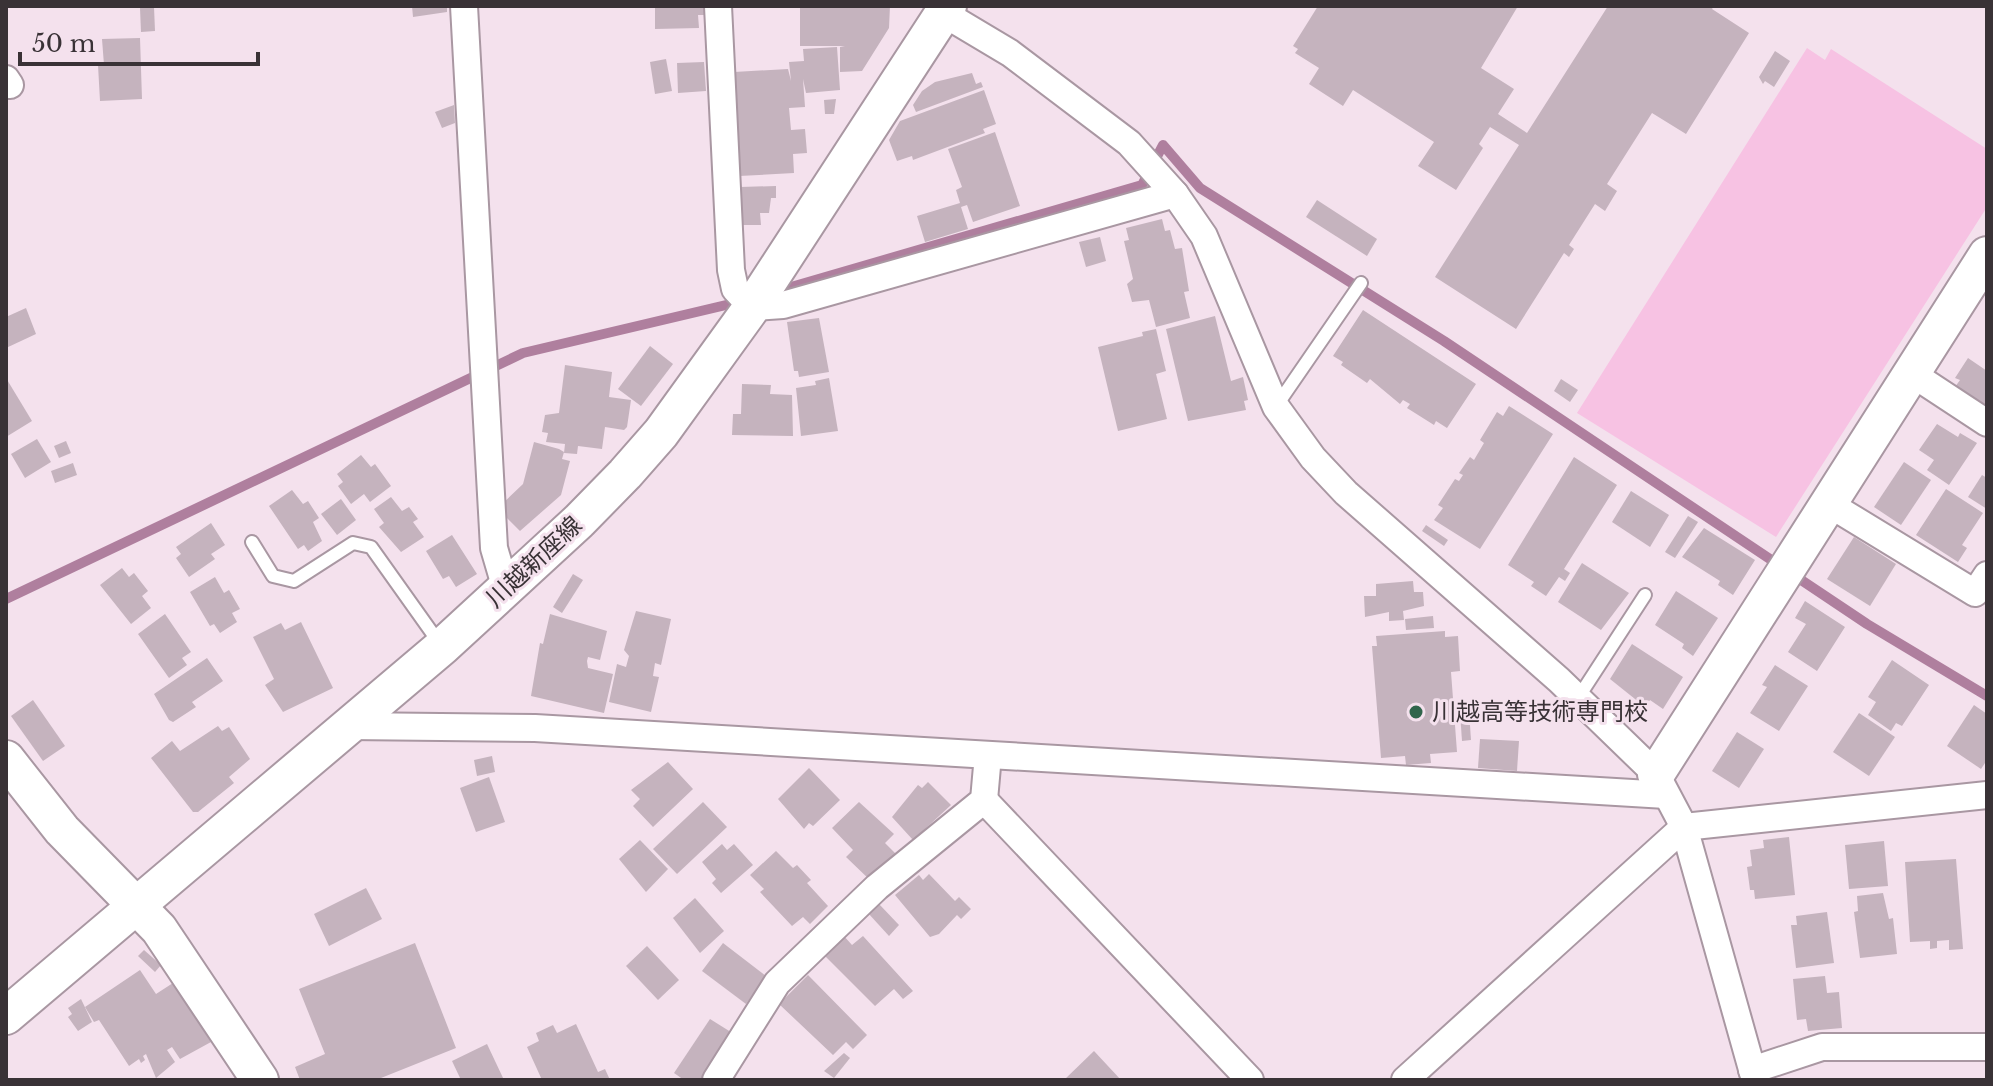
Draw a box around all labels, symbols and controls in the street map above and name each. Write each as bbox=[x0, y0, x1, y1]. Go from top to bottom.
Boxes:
scale bar bbox=[20, 16, 258, 66]
text: 50 m bbox=[32, 29, 96, 58]
street label: 川越新座線 bbox=[480, 510, 587, 613]
place label: 川越高等技術専門校 bbox=[1432, 697, 1648, 726]
marker: 川越高等技術専門校 bbox=[1407, 703, 1425, 721]

